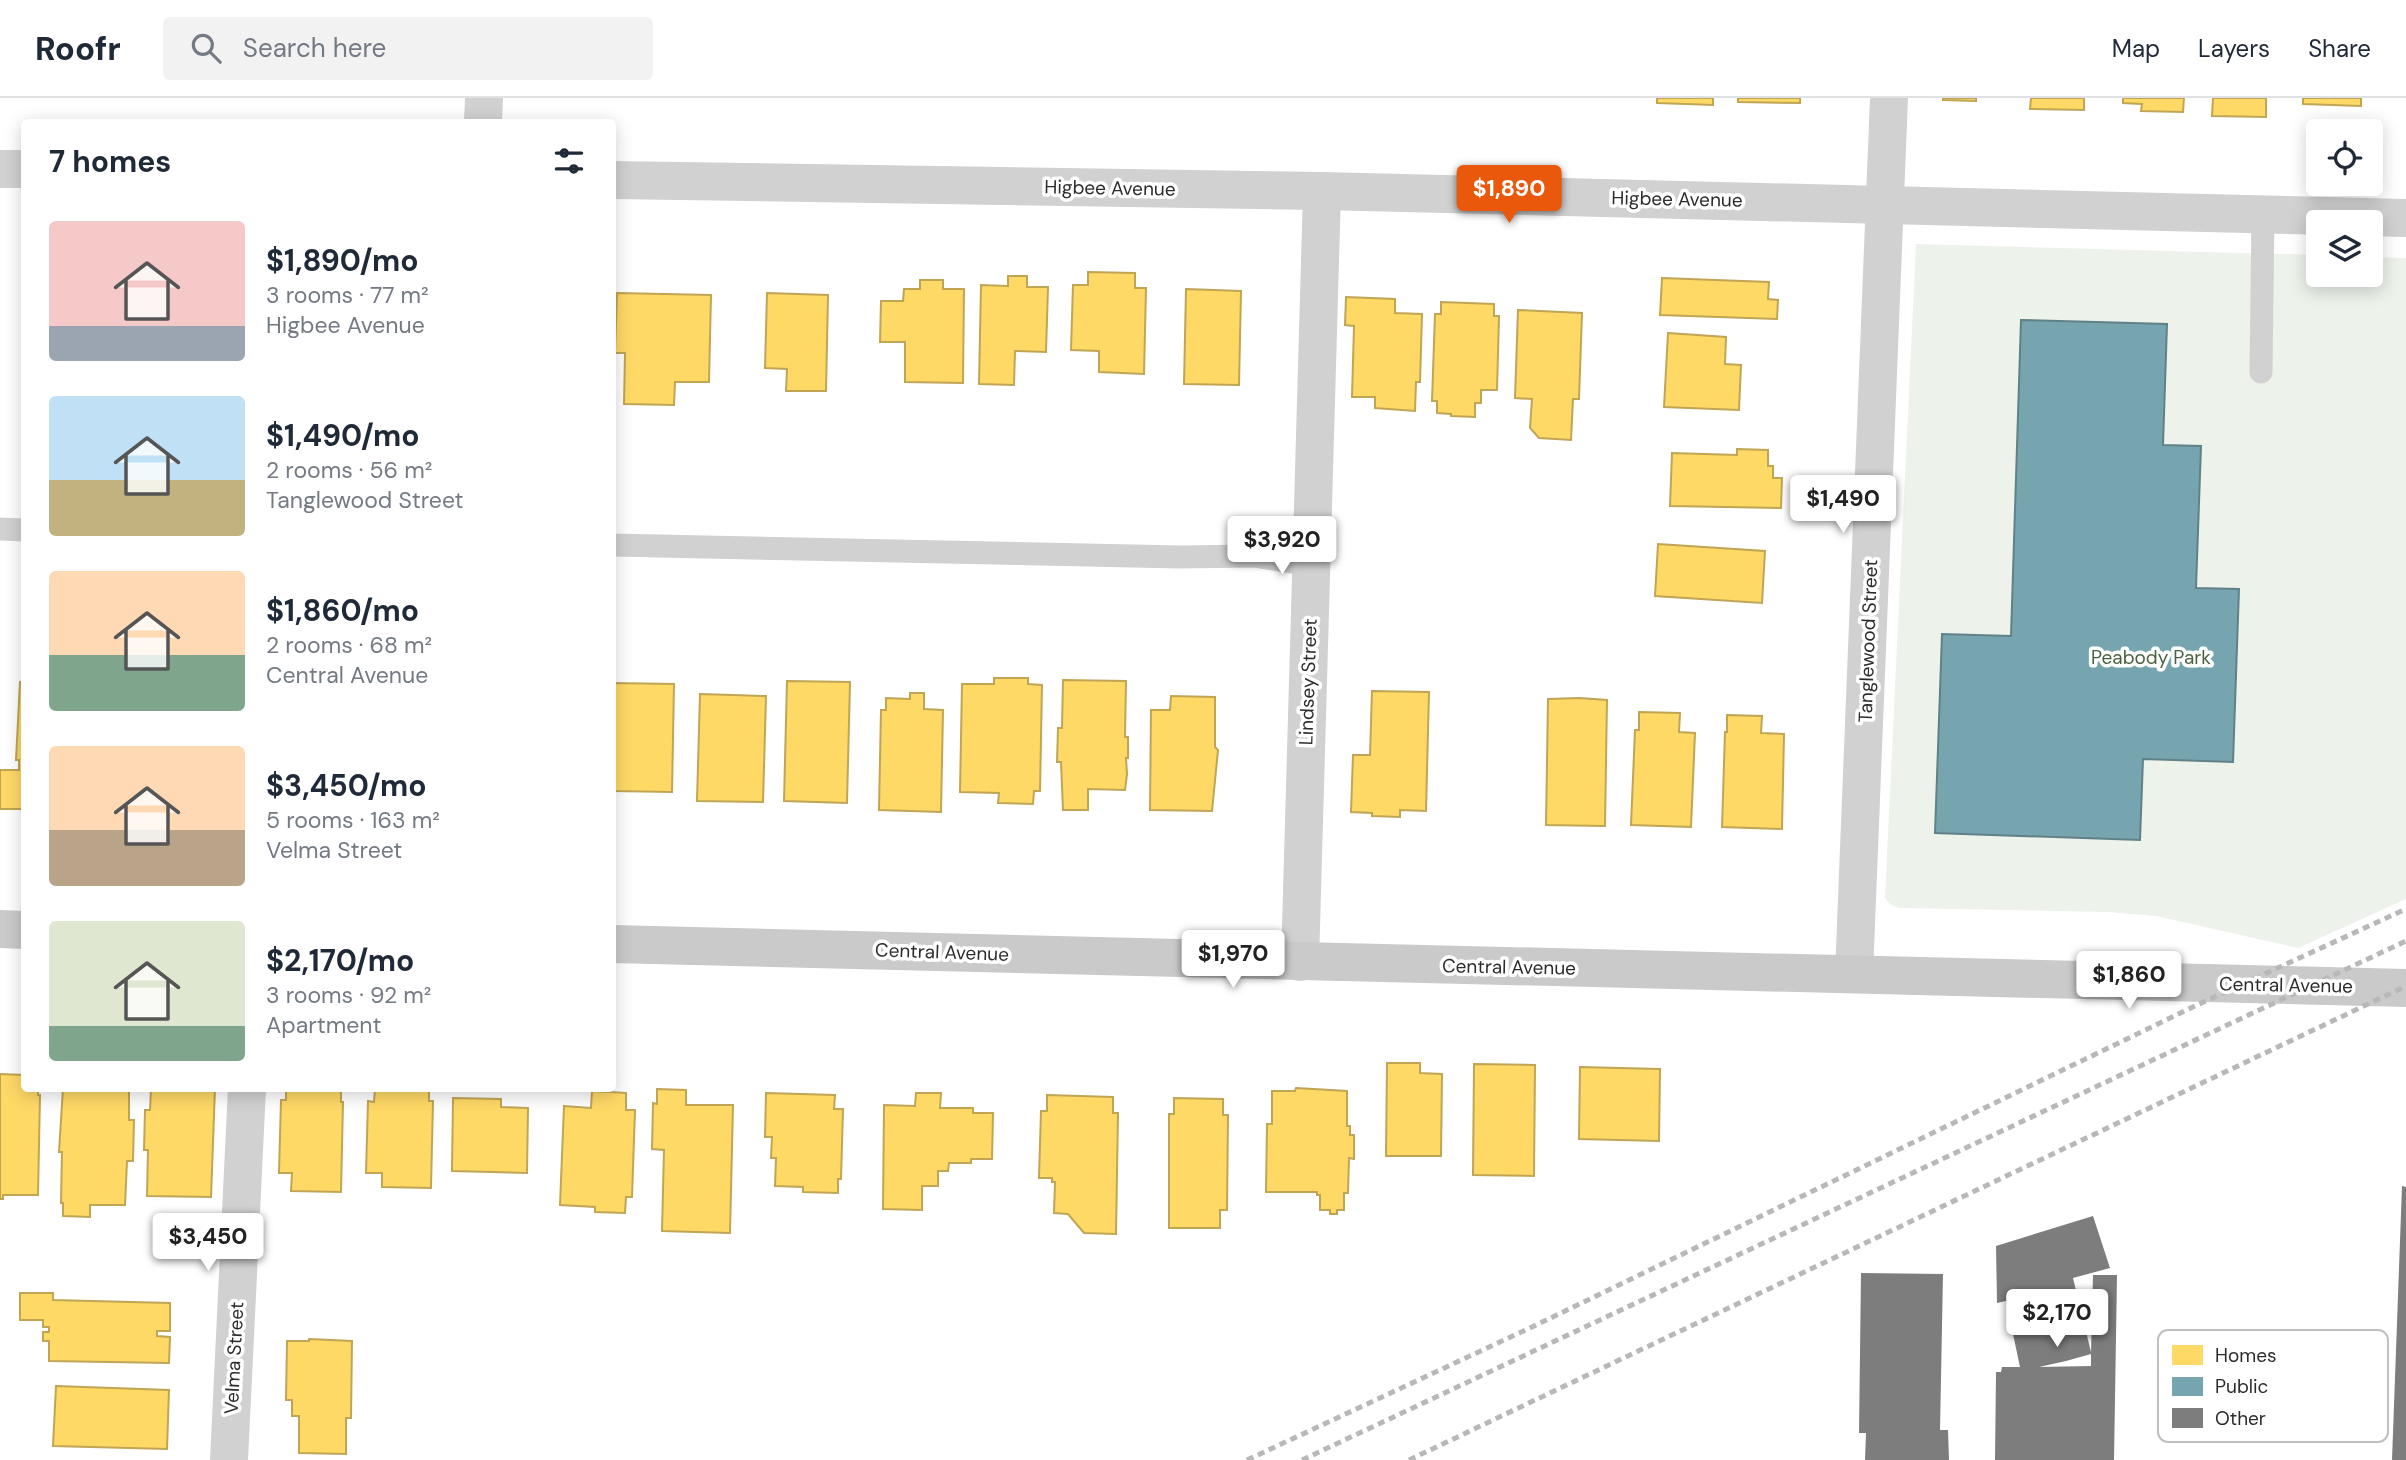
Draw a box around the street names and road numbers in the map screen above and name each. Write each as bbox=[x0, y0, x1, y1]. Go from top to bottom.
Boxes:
street label: Higbee Avenue bbox=[1044, 174, 1176, 202]
street label: Higbee Avenue bbox=[1611, 185, 1743, 213]
street label: Tanglewood Street bbox=[1853, 559, 1883, 723]
street label: Lindsey Street bbox=[1293, 618, 1323, 746]
street label: Central Avenue bbox=[875, 937, 1009, 967]
street label: Central Avenue bbox=[1442, 953, 1576, 981]
street label: Central Avenue bbox=[2219, 971, 2353, 999]
street label: Velma Street bbox=[219, 1301, 249, 1415]

